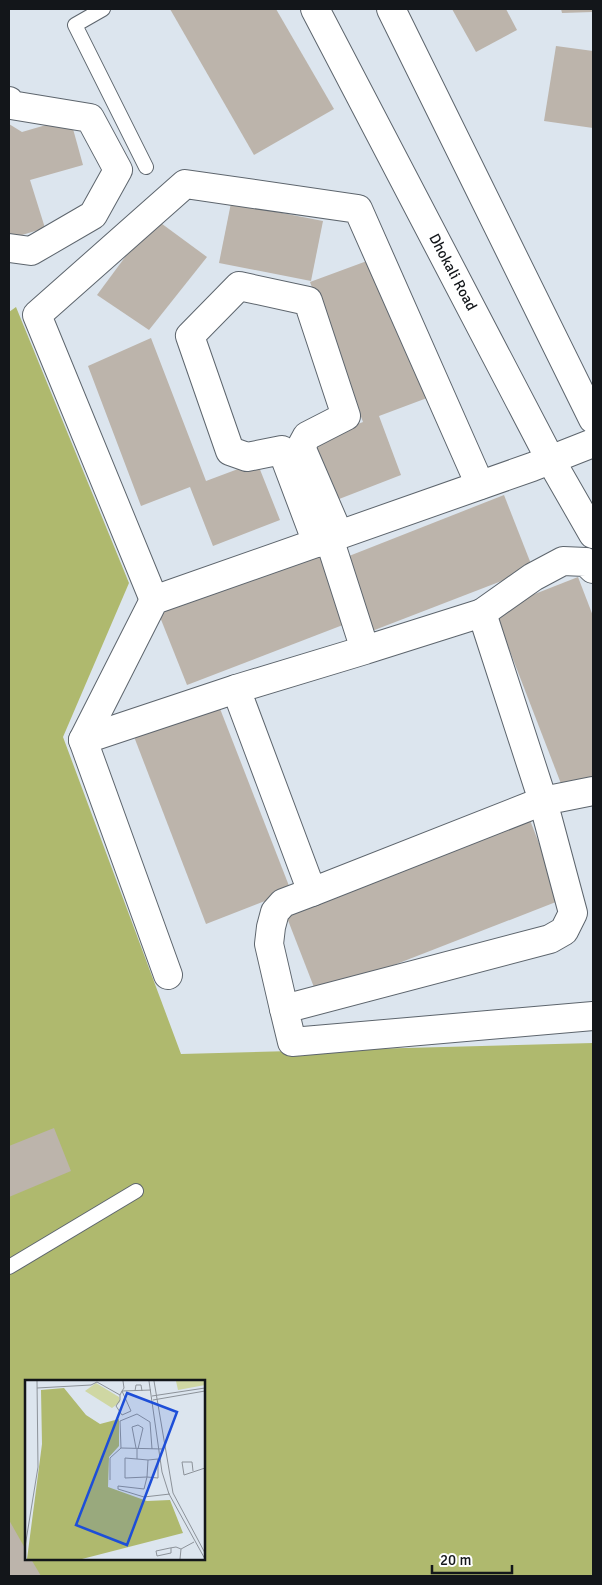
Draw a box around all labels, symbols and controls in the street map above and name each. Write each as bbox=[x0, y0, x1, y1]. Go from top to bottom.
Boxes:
street label: Dhokali Road bbox=[425, 230, 481, 314]
inset map bbox=[25, 1380, 205, 1560]
scale bar bbox=[432, 1542, 512, 1574]
text: 20 m bbox=[440, 1551, 471, 1569]

